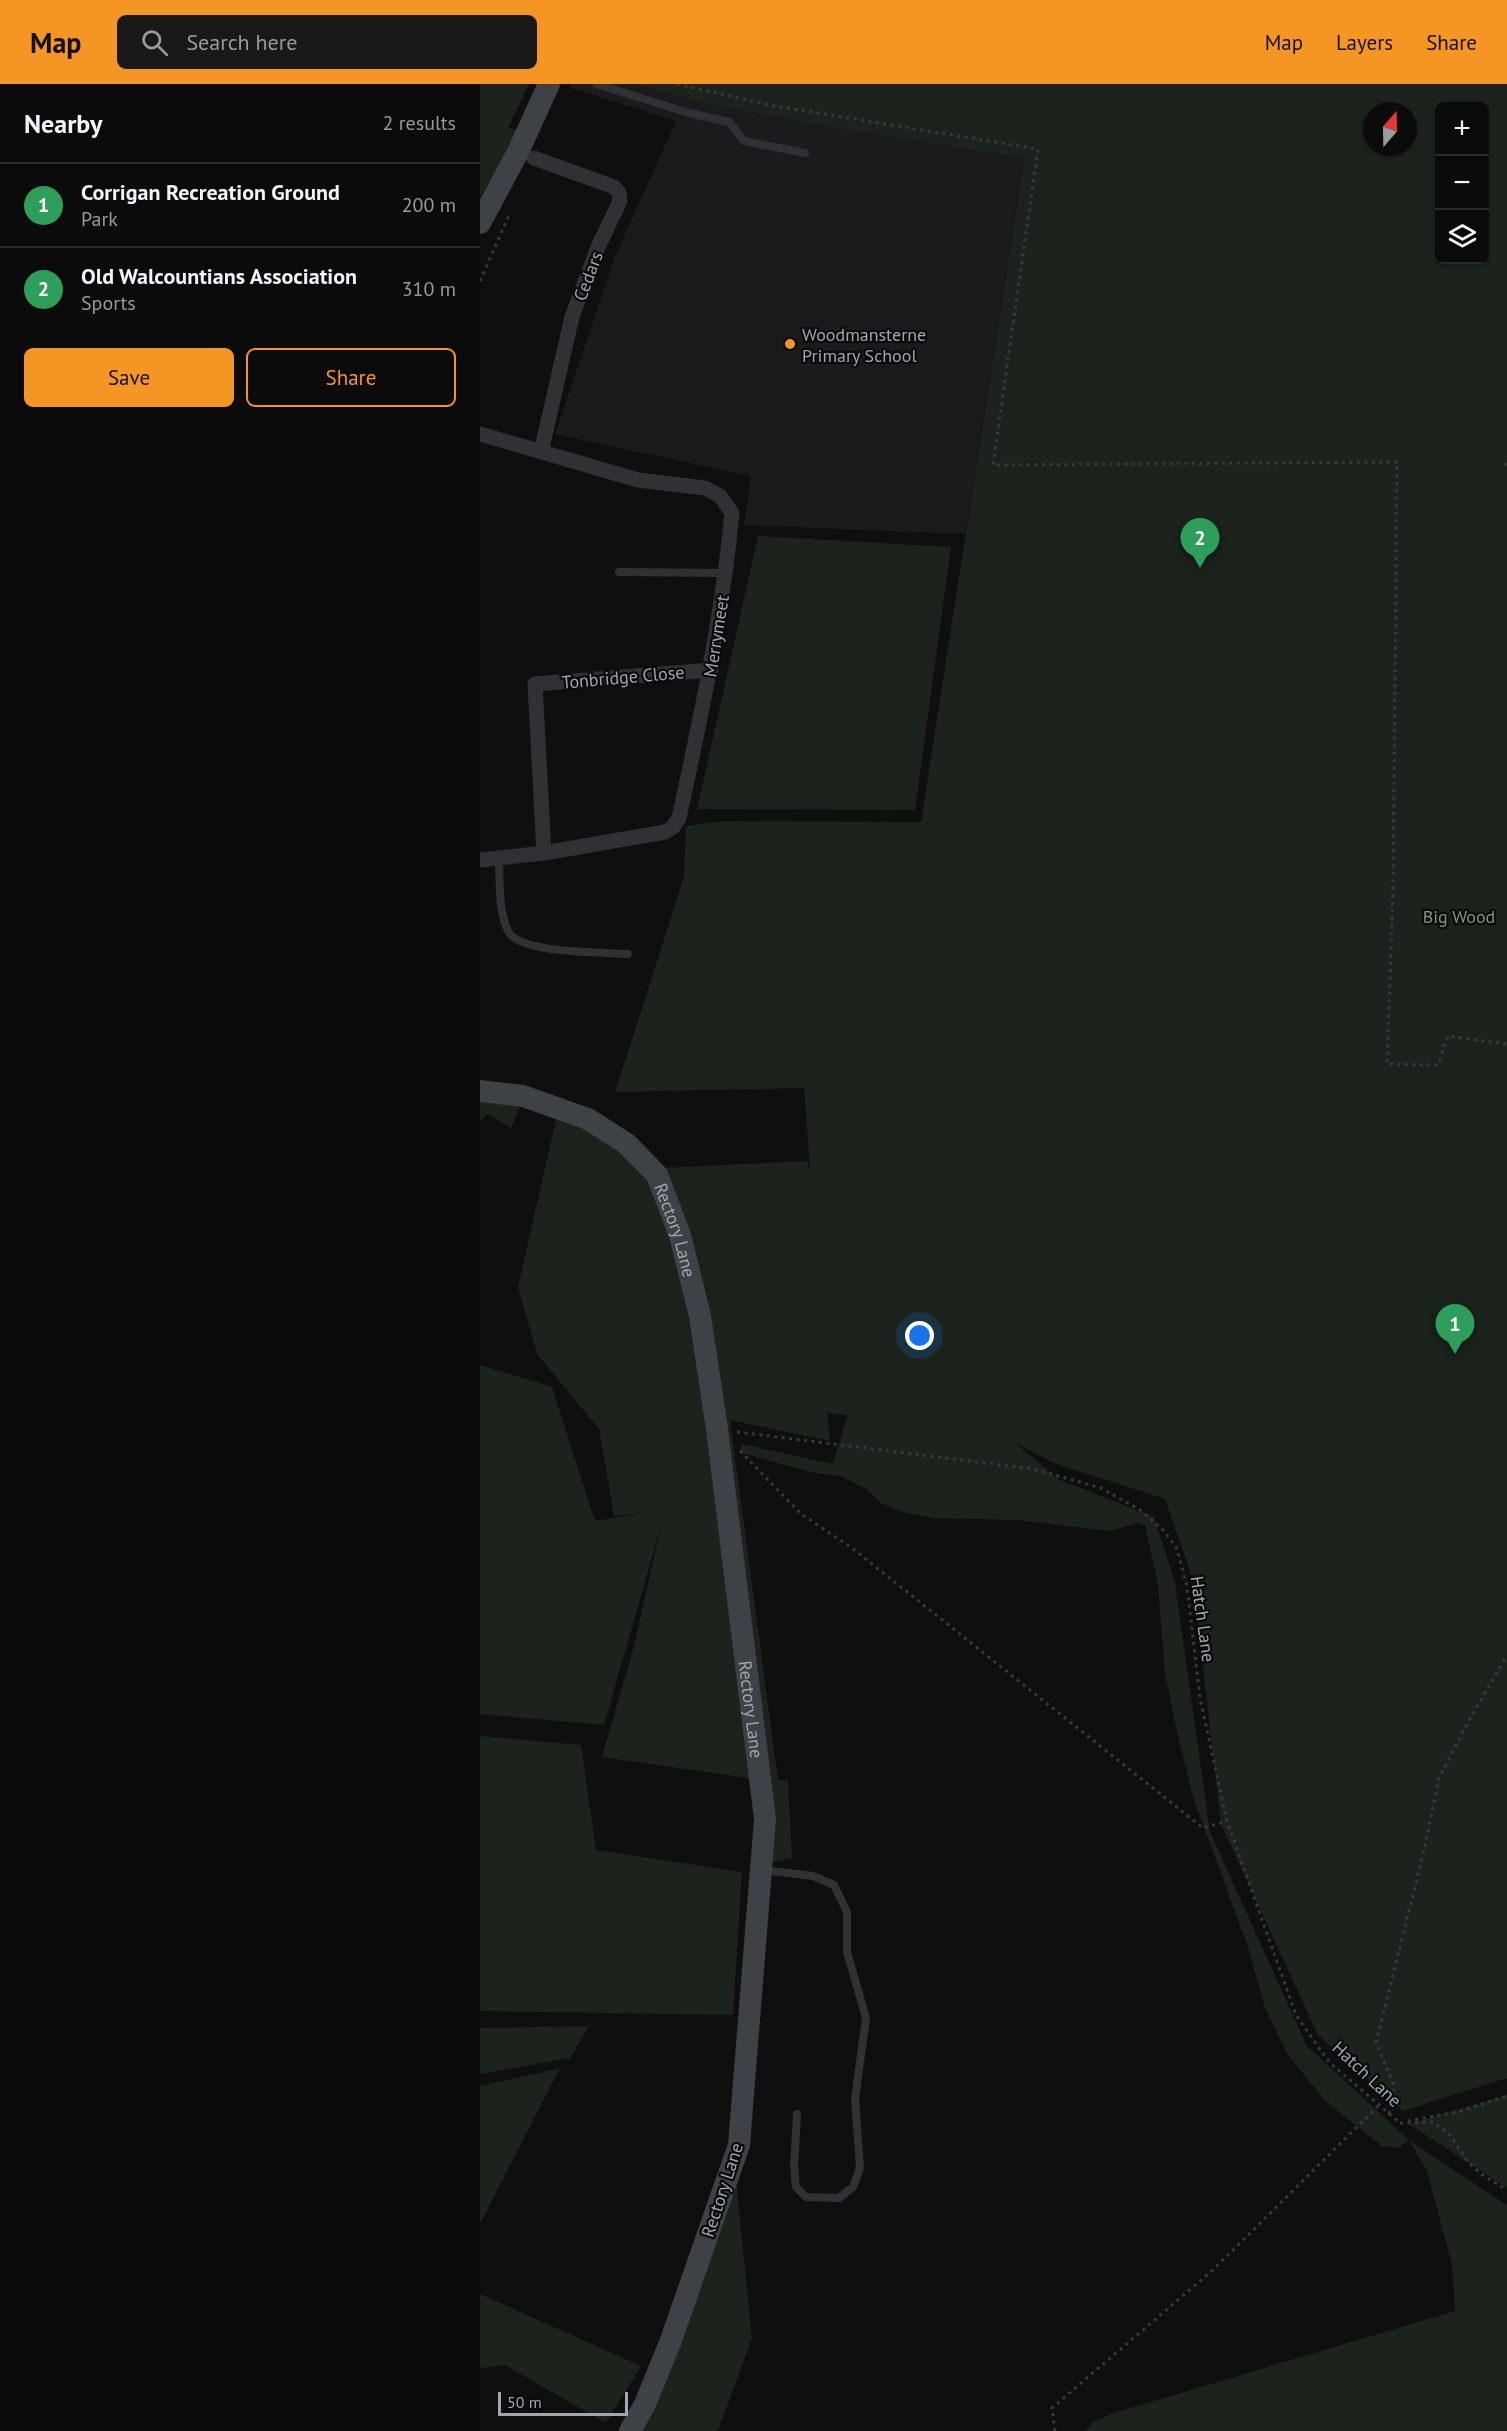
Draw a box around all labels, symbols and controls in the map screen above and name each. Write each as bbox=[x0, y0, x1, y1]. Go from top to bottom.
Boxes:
search box bbox=[117, 15, 537, 69]
text: Map bbox=[30, 24, 81, 61]
icon: search bbox=[138, 26, 171, 59]
text: Search here bbox=[186, 28, 297, 56]
text: Map bbox=[1265, 29, 1303, 56]
text: Layers bbox=[1336, 29, 1393, 56]
text: Share bbox=[1426, 29, 1477, 56]
north arrow bbox=[1363, 102, 1417, 156]
map controls bbox=[1435, 102, 1489, 264]
button: + bbox=[1435, 102, 1489, 156]
text: Nearby bbox=[24, 107, 102, 140]
text: 2 results bbox=[383, 110, 456, 136]
button: − bbox=[1435, 156, 1489, 210]
text: Corrigan Recreation Ground bbox=[81, 178, 340, 206]
text: 1 bbox=[38, 192, 49, 218]
text: 200 m bbox=[402, 192, 456, 218]
text: Park bbox=[81, 206, 118, 232]
button: layers bbox=[1435, 210, 1489, 264]
street label: Cedars bbox=[568, 248, 608, 304]
text: Old Walcountians Association bbox=[81, 262, 357, 290]
text: 2 bbox=[38, 276, 49, 302]
text: 310 m bbox=[402, 276, 456, 302]
text: Sports bbox=[81, 290, 136, 316]
place label: Woodmansterne Primary School bbox=[802, 323, 926, 367]
marker: Woodmansterne Primary School bbox=[783, 337, 797, 351]
button: Save bbox=[24, 348, 234, 407]
button: Share bbox=[246, 348, 456, 407]
pin: 2 bbox=[1180, 518, 1220, 568]
street label: Merrymeet bbox=[698, 593, 734, 679]
street label: Tonbridge Close bbox=[561, 660, 685, 694]
park label: Big Wood bbox=[1423, 905, 1495, 928]
street label: Rectory Lane bbox=[650, 1180, 701, 1280]
pin: 1 bbox=[1436, 1304, 1474, 1354]
your location bbox=[905, 1321, 934, 1350]
street label: Hatch Lane bbox=[1186, 1575, 1220, 1663]
street label: Rectory Lane bbox=[734, 1659, 769, 1759]
street label: Hatch Lane bbox=[1328, 2036, 1406, 2112]
street label: Rectory Lane bbox=[696, 2140, 748, 2240]
scale bar bbox=[498, 2389, 628, 2416]
text: 50 m bbox=[507, 2392, 542, 2412]

